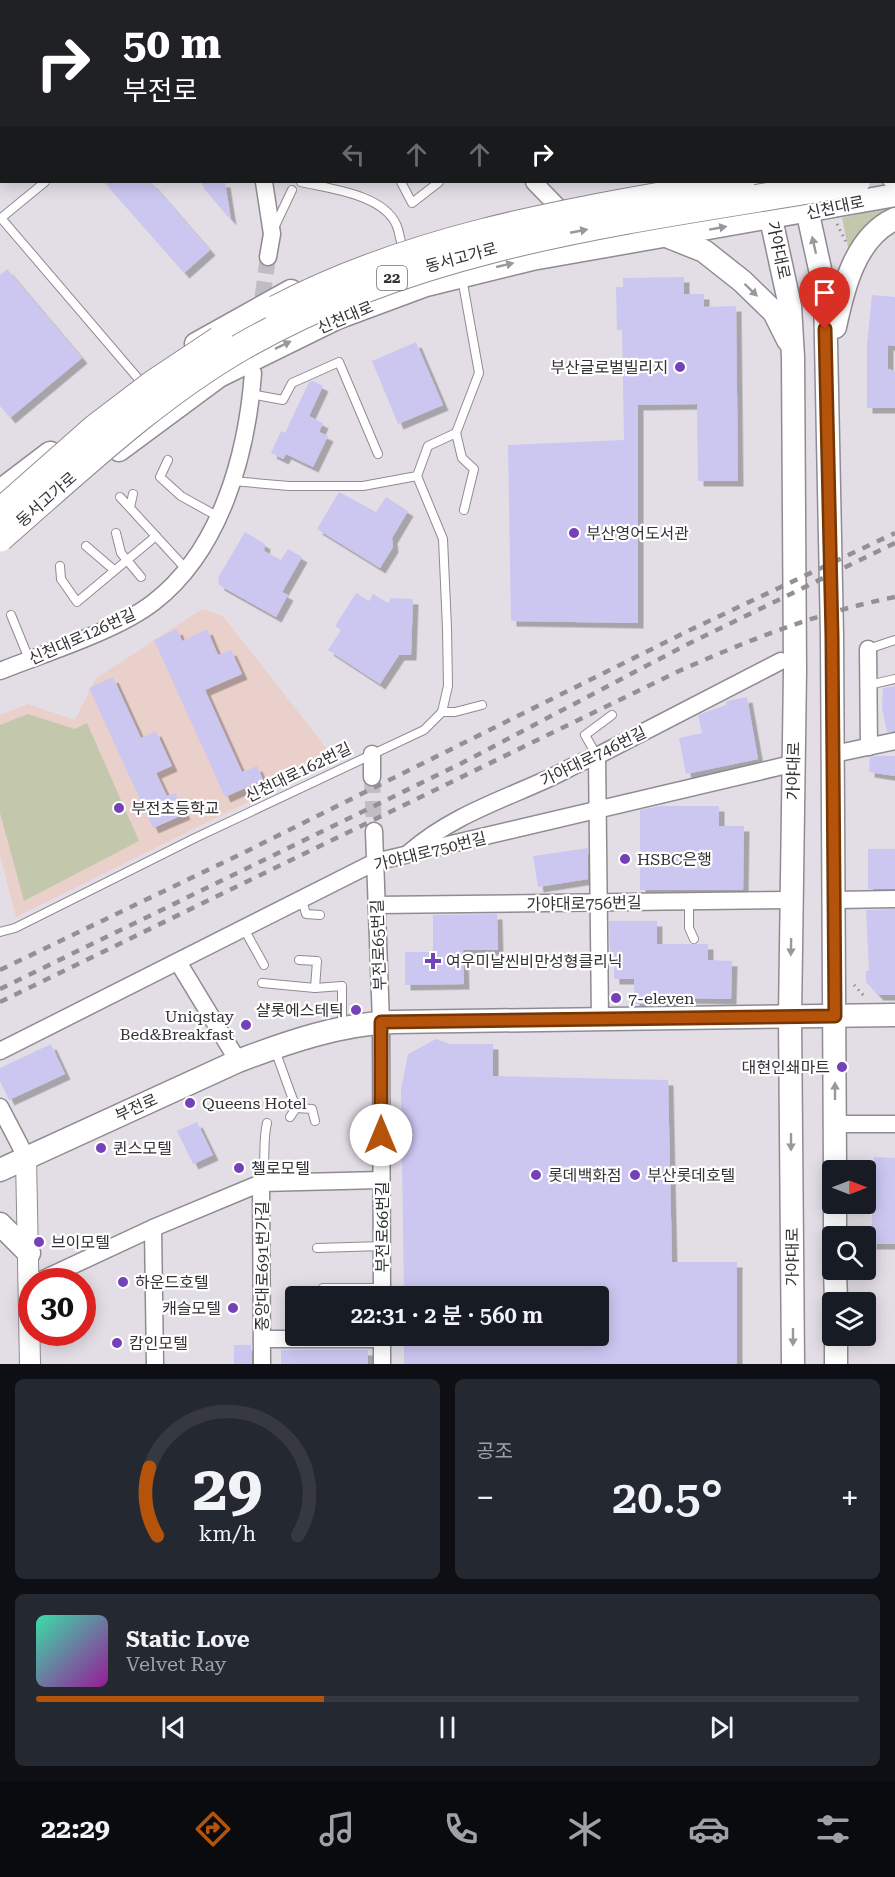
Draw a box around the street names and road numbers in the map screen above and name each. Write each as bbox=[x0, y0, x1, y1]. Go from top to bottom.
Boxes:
street label: 신천대로 bbox=[804, 192, 866, 223]
street label: 가야대로 bbox=[763, 219, 794, 281]
street label: 동서고가로 bbox=[423, 239, 499, 276]
road number: 22 bbox=[377, 266, 407, 290]
street label: 신천대로 bbox=[314, 297, 376, 338]
street label: 동서고가로 bbox=[12, 468, 81, 531]
street label: 신천대로126번길 bbox=[26, 604, 139, 669]
street label: 가야대로746번길 bbox=[537, 723, 649, 790]
street label: 신천대로162번길 bbox=[242, 739, 354, 806]
street label: 가야대로 bbox=[783, 741, 804, 801]
street label: 가야대로750번길 bbox=[372, 828, 488, 875]
street label: 가야대로756번길 bbox=[526, 893, 642, 914]
street label: 부전로65번길 bbox=[367, 899, 390, 991]
street label: 부전로 bbox=[112, 1090, 160, 1125]
street label: 부전로66번길 bbox=[373, 1181, 392, 1273]
street label: 중앙대로691번가길 bbox=[253, 1201, 272, 1331]
street label: 가야대로 bbox=[783, 1227, 802, 1286]

